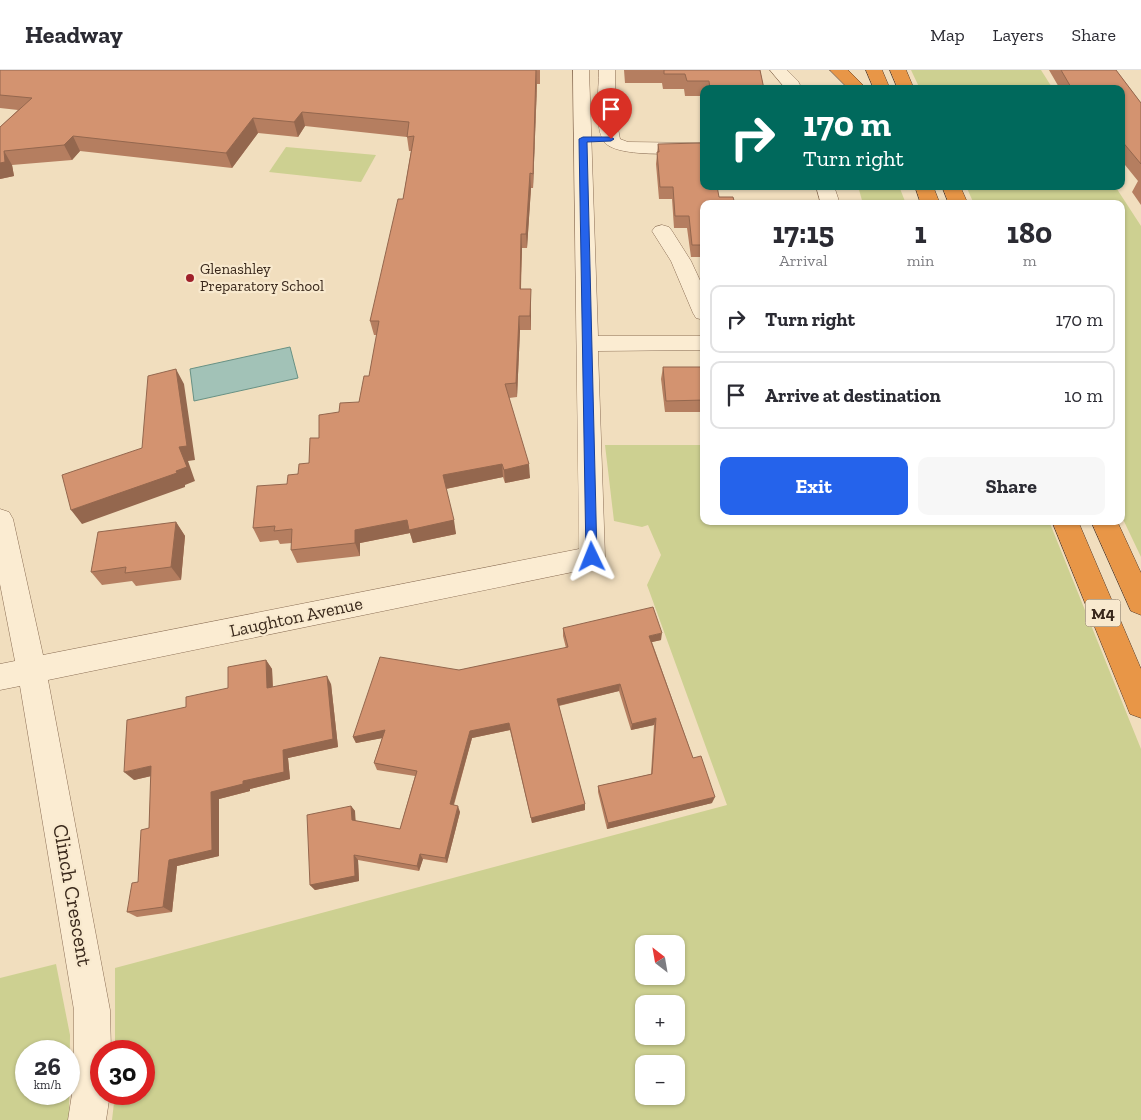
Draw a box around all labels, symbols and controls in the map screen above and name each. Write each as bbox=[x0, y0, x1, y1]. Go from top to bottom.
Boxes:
text: Headway bbox=[25, 20, 123, 49]
text: Map bbox=[930, 24, 965, 46]
text: Layers bbox=[993, 24, 1044, 46]
text: Share bbox=[1072, 24, 1116, 46]
pin bbox=[590, 88, 632, 139]
icon: arrive bbox=[597, 95, 625, 123]
text: 170 m bbox=[803, 103, 891, 145]
icon: right bbox=[720, 105, 785, 170]
text: Turn right bbox=[803, 145, 904, 172]
text: 17:15 bbox=[773, 215, 834, 251]
text: 1 bbox=[914, 215, 927, 251]
text: 180 bbox=[1007, 215, 1052, 251]
text: Arrival bbox=[779, 251, 827, 270]
text: min bbox=[907, 251, 934, 270]
text: m bbox=[1023, 251, 1036, 270]
place label: Glenashley Preparatory School bbox=[200, 260, 324, 295]
marker: Glenashley Preparatory School bbox=[184, 272, 196, 284]
icon: right bbox=[722, 305, 750, 333]
text: Turn right bbox=[765, 308, 855, 331]
text: 170 m bbox=[1055, 308, 1103, 331]
icon: arrive bbox=[722, 381, 750, 409]
text: Arrive at destination bbox=[765, 384, 941, 407]
text: 10 m bbox=[1064, 384, 1103, 407]
button: Exit bbox=[720, 457, 908, 515]
button: Share bbox=[918, 457, 1105, 515]
position arrow bbox=[565, 530, 617, 582]
street label: Laughton Avenue bbox=[228, 592, 364, 642]
road number: M4 bbox=[1086, 600, 1120, 626]
street label: Clinch Crescent bbox=[48, 822, 98, 968]
north arrow bbox=[635, 935, 685, 985]
map controls bbox=[635, 935, 685, 1105]
button: + bbox=[635, 995, 685, 1045]
speed limit sign: 30 bbox=[90, 1040, 155, 1105]
text: 26 bbox=[34, 1051, 61, 1081]
button: − bbox=[635, 1055, 685, 1105]
text: km/h bbox=[34, 1078, 61, 1092]

